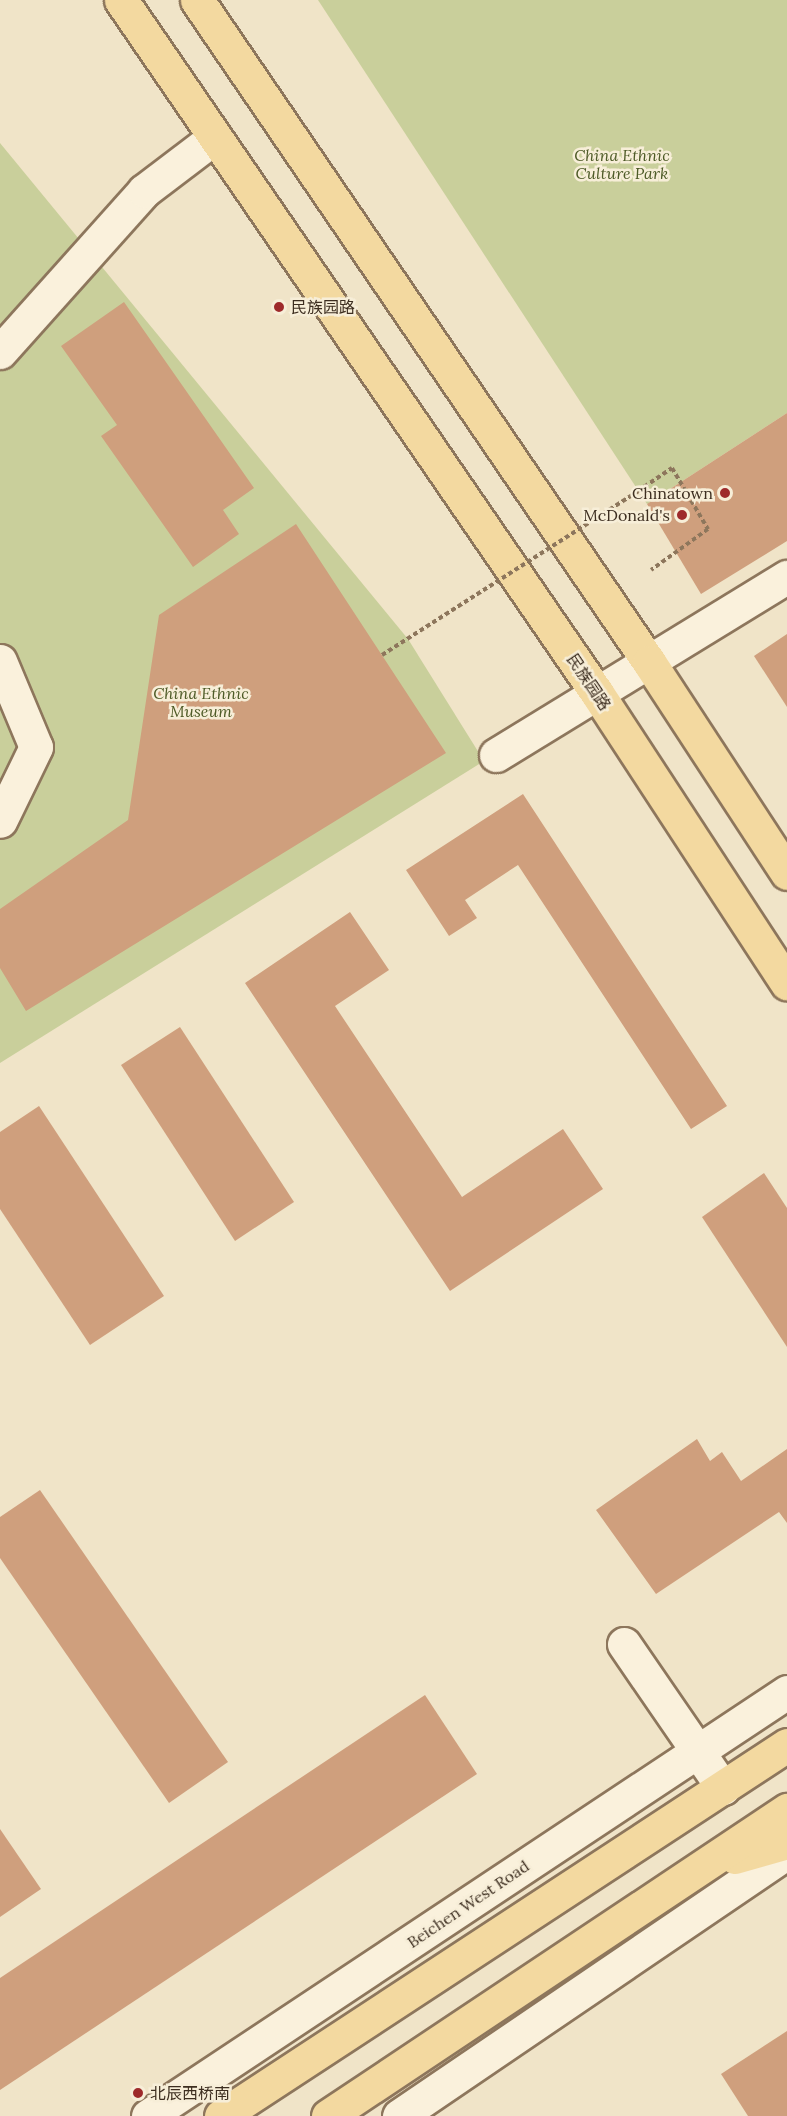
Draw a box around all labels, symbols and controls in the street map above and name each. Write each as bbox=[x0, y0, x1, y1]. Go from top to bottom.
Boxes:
park label: China Ethnic Culture Park bbox=[574, 145, 670, 183]
place label: 民族园路 bbox=[291, 297, 355, 317]
marker: 民族园路 bbox=[272, 300, 286, 314]
place label: Chinatown bbox=[632, 483, 713, 503]
marker: Chinatown bbox=[718, 486, 732, 500]
place label: McDonald's bbox=[583, 505, 670, 525]
marker: McDonald's bbox=[675, 508, 689, 522]
street label: 民族园路 bbox=[563, 650, 615, 714]
park label: China Ethnic Museum bbox=[153, 683, 249, 721]
street label: Beichen West Road bbox=[403, 1856, 533, 1952]
place label: 北辰西桥南 bbox=[150, 2083, 230, 2103]
marker: 北辰西桥南 bbox=[131, 2086, 145, 2100]

